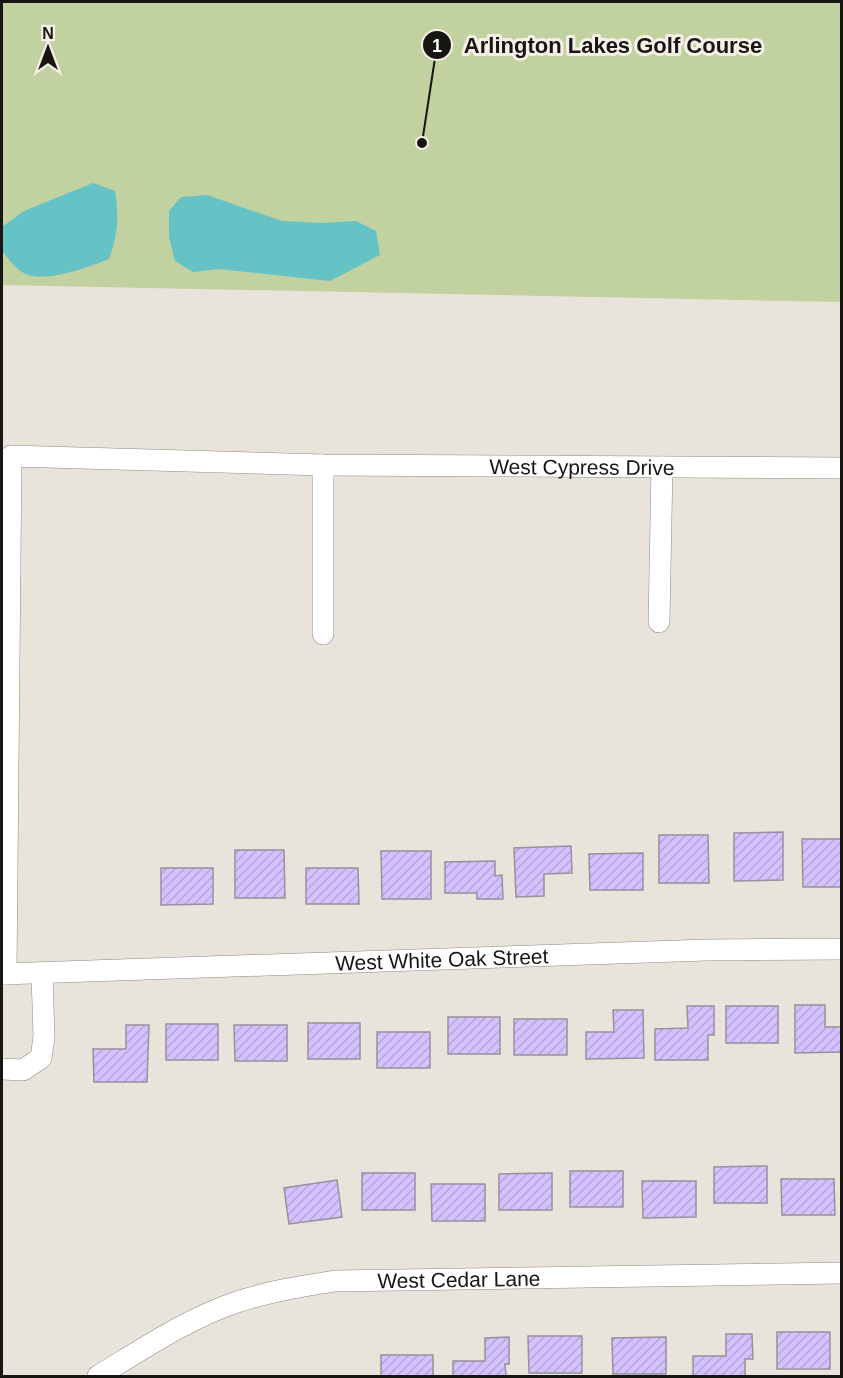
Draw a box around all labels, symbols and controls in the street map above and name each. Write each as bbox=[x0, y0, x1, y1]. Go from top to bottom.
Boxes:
north arrow bbox=[18, 18, 78, 78]
text: N bbox=[42, 25, 54, 42]
callout: Arlington Lakes Golf Course bbox=[422, 25, 774, 65]
text: Arlington Lakes Golf Course bbox=[464, 33, 762, 58]
text: 1 bbox=[432, 36, 442, 56]
street label: West Cypress Drive bbox=[489, 454, 675, 479]
street label: West White Oak Street bbox=[335, 944, 549, 974]
street label: West Cedar Lane bbox=[377, 1266, 541, 1292]

